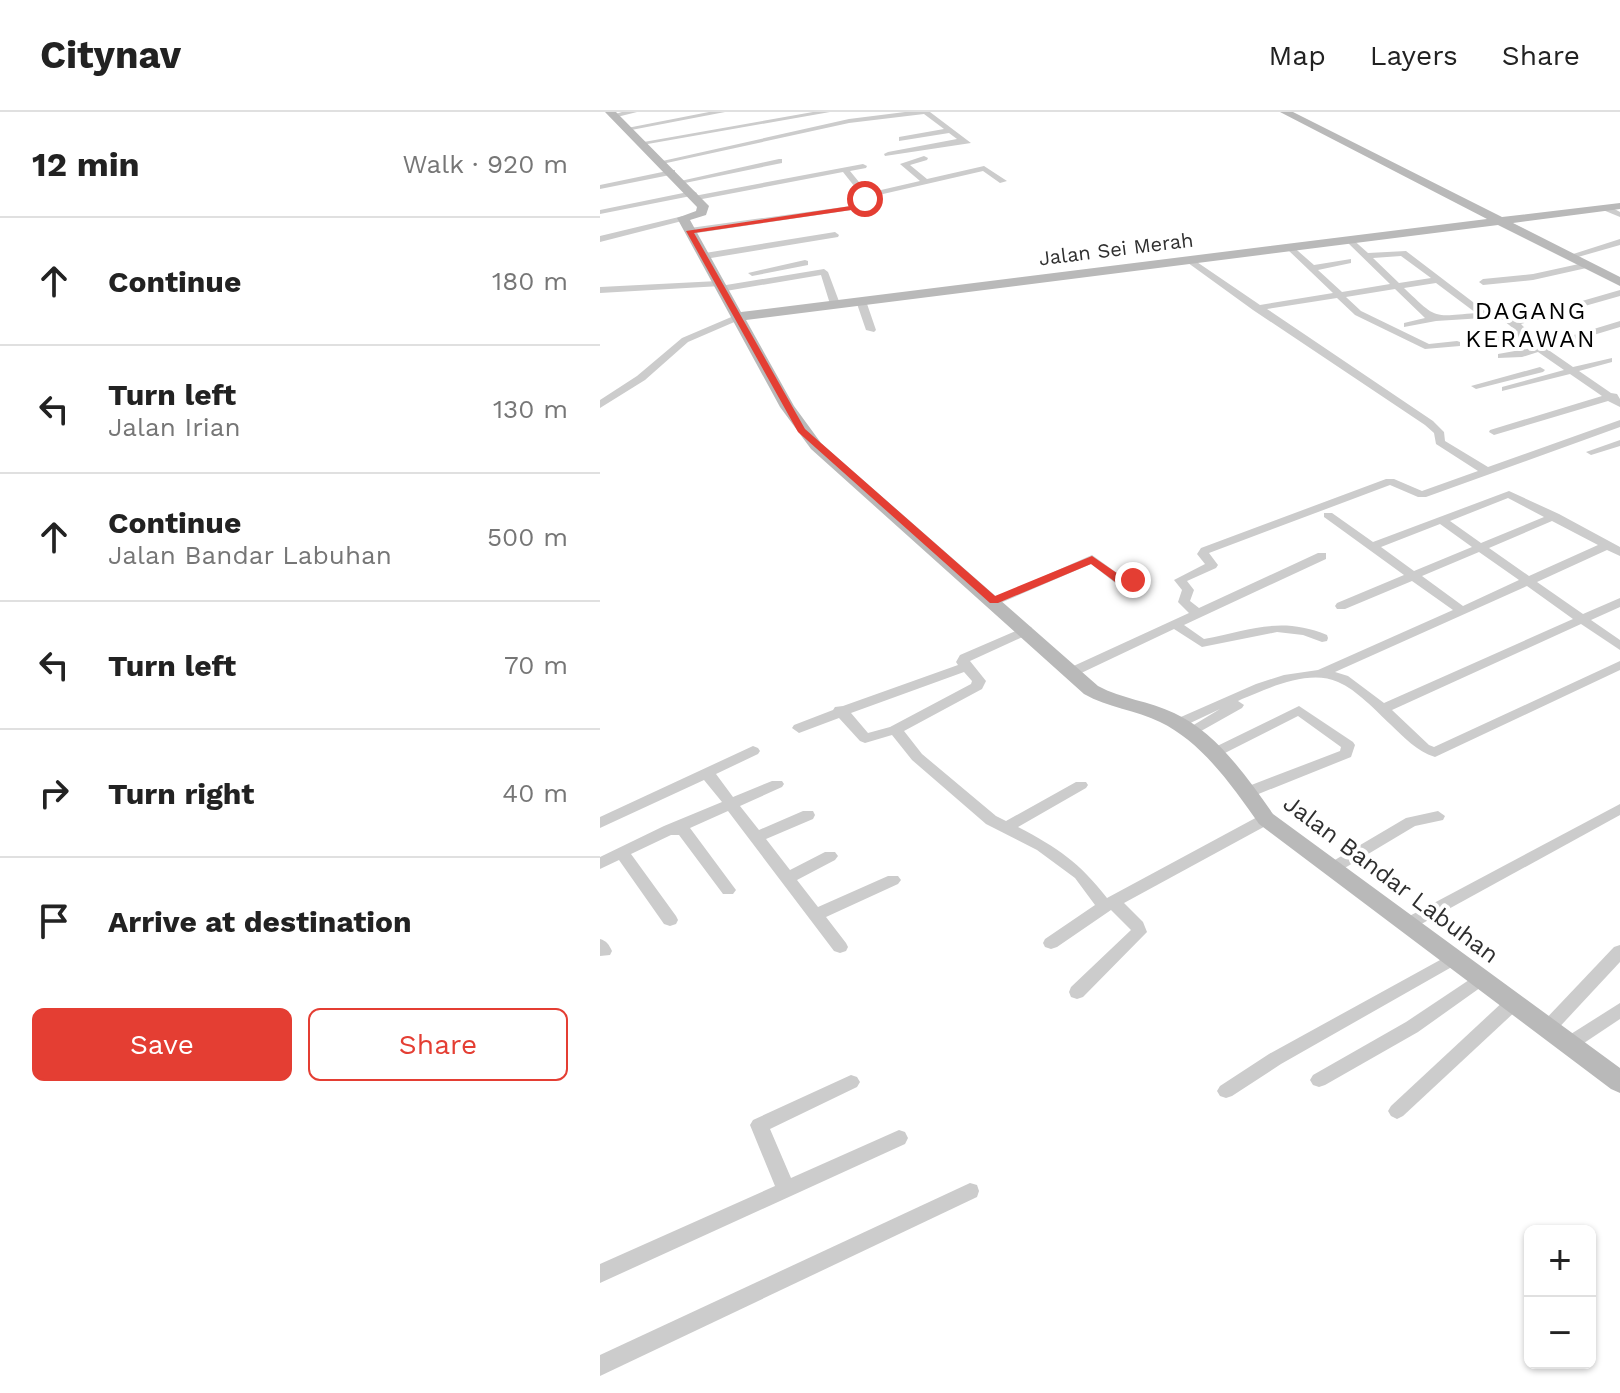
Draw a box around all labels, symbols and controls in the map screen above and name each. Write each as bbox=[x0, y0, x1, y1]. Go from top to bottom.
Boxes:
text: Citynav bbox=[40, 33, 181, 77]
text: Map bbox=[1269, 39, 1326, 72]
text: Layers bbox=[1370, 39, 1458, 72]
text: Share bbox=[1502, 39, 1580, 72]
text: 12 min bbox=[32, 144, 140, 184]
text: Walk · 920 m bbox=[403, 149, 568, 179]
route start bbox=[847, 181, 883, 217]
street label: Jalan Sei Merah bbox=[1037, 228, 1195, 270]
icon: ahead bbox=[32, 259, 76, 303]
text: Continue bbox=[108, 264, 241, 299]
text: 180 m bbox=[492, 266, 568, 296]
district label: DAGANG KERAWAN bbox=[1465, 297, 1597, 353]
text: Turn left bbox=[108, 377, 236, 412]
icon: left bbox=[32, 387, 76, 431]
text: 130 m bbox=[493, 394, 568, 424]
text: Jalan Irian bbox=[108, 412, 241, 442]
text: Continue bbox=[108, 505, 241, 540]
icon: ahead bbox=[32, 515, 76, 559]
text: 500 m bbox=[487, 522, 568, 552]
text: Jalan Bandar Labuhan bbox=[108, 540, 392, 570]
route end bbox=[1115, 562, 1151, 598]
icon: left bbox=[32, 643, 76, 687]
text: Turn left bbox=[108, 648, 236, 683]
text: 70 m bbox=[504, 650, 568, 680]
icon: right bbox=[32, 771, 76, 815]
text: Turn right bbox=[108, 776, 254, 811]
text: 40 m bbox=[502, 778, 568, 808]
street label: Jalan Bandar Labuhan bbox=[1278, 789, 1504, 969]
icon: arrive bbox=[32, 899, 76, 943]
text: Arrive at destination bbox=[108, 904, 412, 939]
button: Save bbox=[32, 1008, 292, 1081]
button: Share bbox=[308, 1008, 568, 1081]
map controls bbox=[1524, 1225, 1596, 1369]
button: + bbox=[1524, 1225, 1596, 1297]
button: − bbox=[1524, 1297, 1596, 1369]

